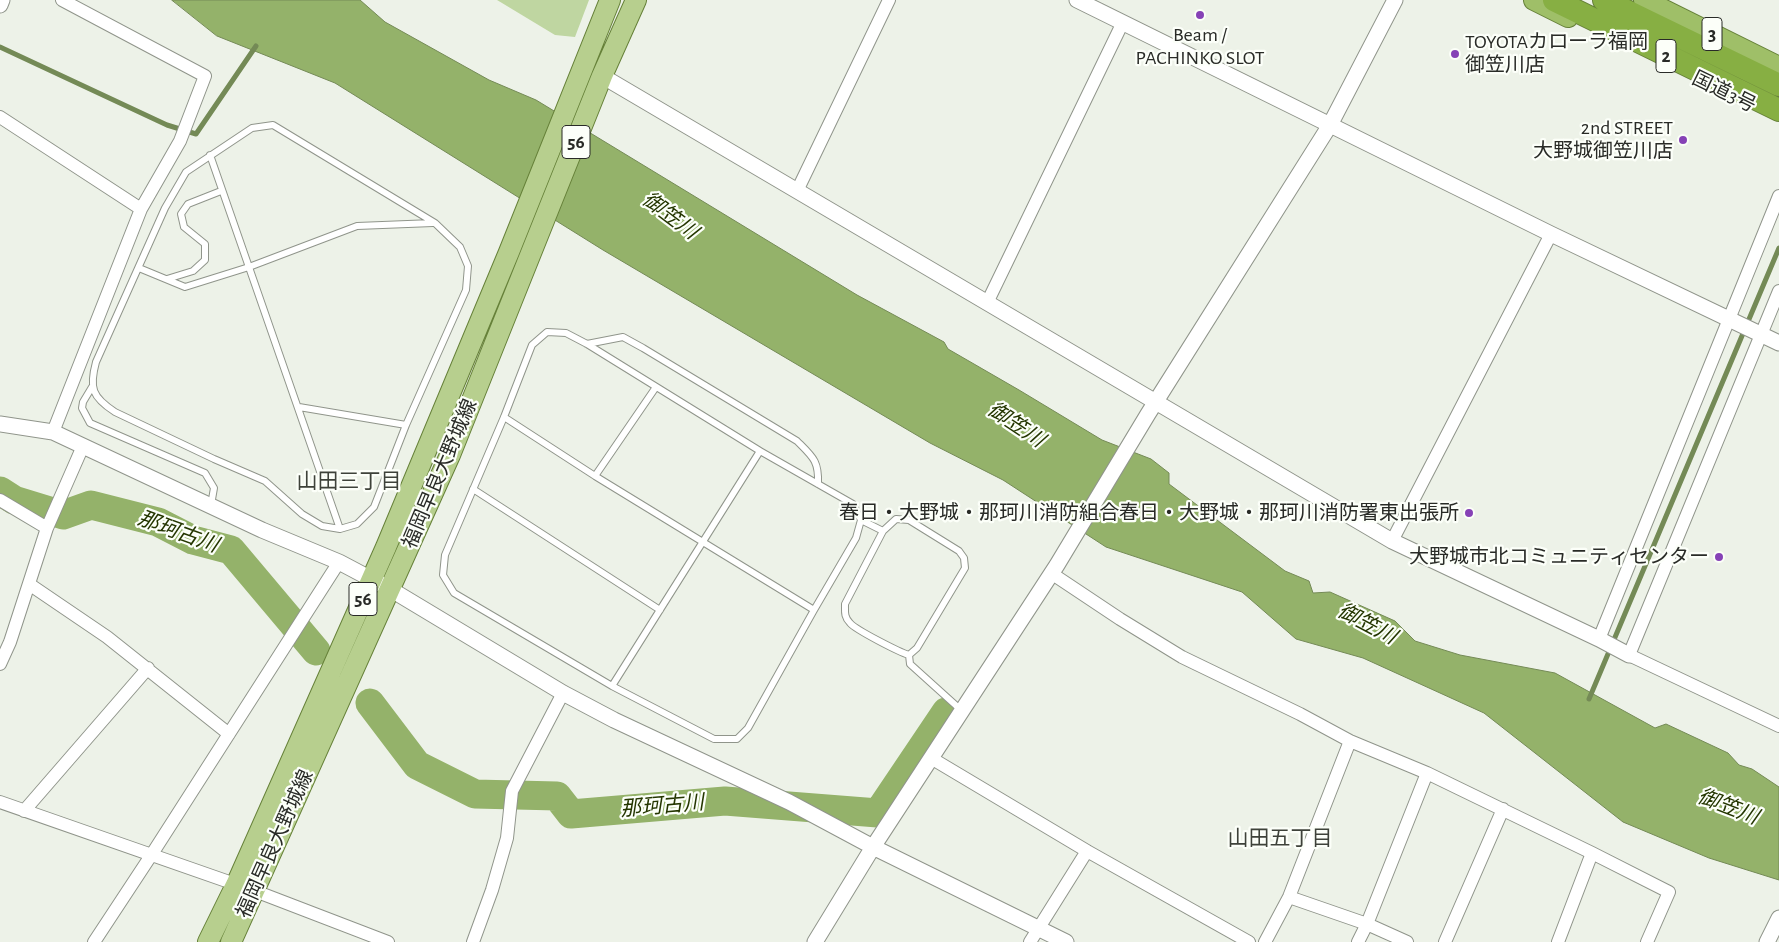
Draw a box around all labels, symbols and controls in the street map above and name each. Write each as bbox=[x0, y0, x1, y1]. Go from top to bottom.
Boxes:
marker: Beam / PACHINKO SLOT bbox=[1194, 9, 1206, 21]
road number: 3 bbox=[1702, 18, 1722, 50]
place label: Beam / PACHINKO SLOT bbox=[1135, 23, 1265, 70]
place label: TOYOTAカローラ福岡 御笠川店 bbox=[1465, 30, 1648, 77]
road number: 2 bbox=[1656, 40, 1676, 72]
marker: TOYOTAカローラ福岡 御笠川店 bbox=[1449, 48, 1461, 60]
street label: 国道3号 bbox=[1688, 66, 1760, 118]
place label: 2nd STREET 大野城御笠川店 bbox=[1533, 116, 1673, 163]
road number: 56 bbox=[562, 125, 590, 158]
marker: 2nd STREET 大野城御笠川店 bbox=[1677, 134, 1689, 146]
water label: 御笠川 bbox=[637, 187, 703, 245]
street label: 福岡早良大野城線 bbox=[398, 396, 482, 552]
water label: 御笠川 bbox=[983, 397, 1049, 453]
district label: 山田三丁目 bbox=[297, 469, 401, 495]
place label: 春日・大野城・那珂川消防組合春日・大野城・那珂川消防署東出張所 bbox=[839, 501, 1459, 525]
water label: 那珂古川 bbox=[134, 506, 222, 558]
marker: 春日・大野城・那珂川消防組合春日・大野城・那珂川消防署東出張所 bbox=[1463, 507, 1475, 519]
place label: 大野城市北コミュニティセンター bbox=[1409, 545, 1709, 569]
marker: 大野城市北コミュニティセンター bbox=[1713, 551, 1725, 563]
road number: 56 bbox=[349, 582, 377, 616]
water label: 御笠川 bbox=[1333, 598, 1401, 650]
street label: 福岡早良大野城線 bbox=[231, 766, 319, 922]
water label: 御笠川 bbox=[1694, 784, 1762, 830]
water label: 那珂古川 bbox=[619, 790, 705, 822]
district label: 山田五丁目 bbox=[1228, 826, 1332, 852]

